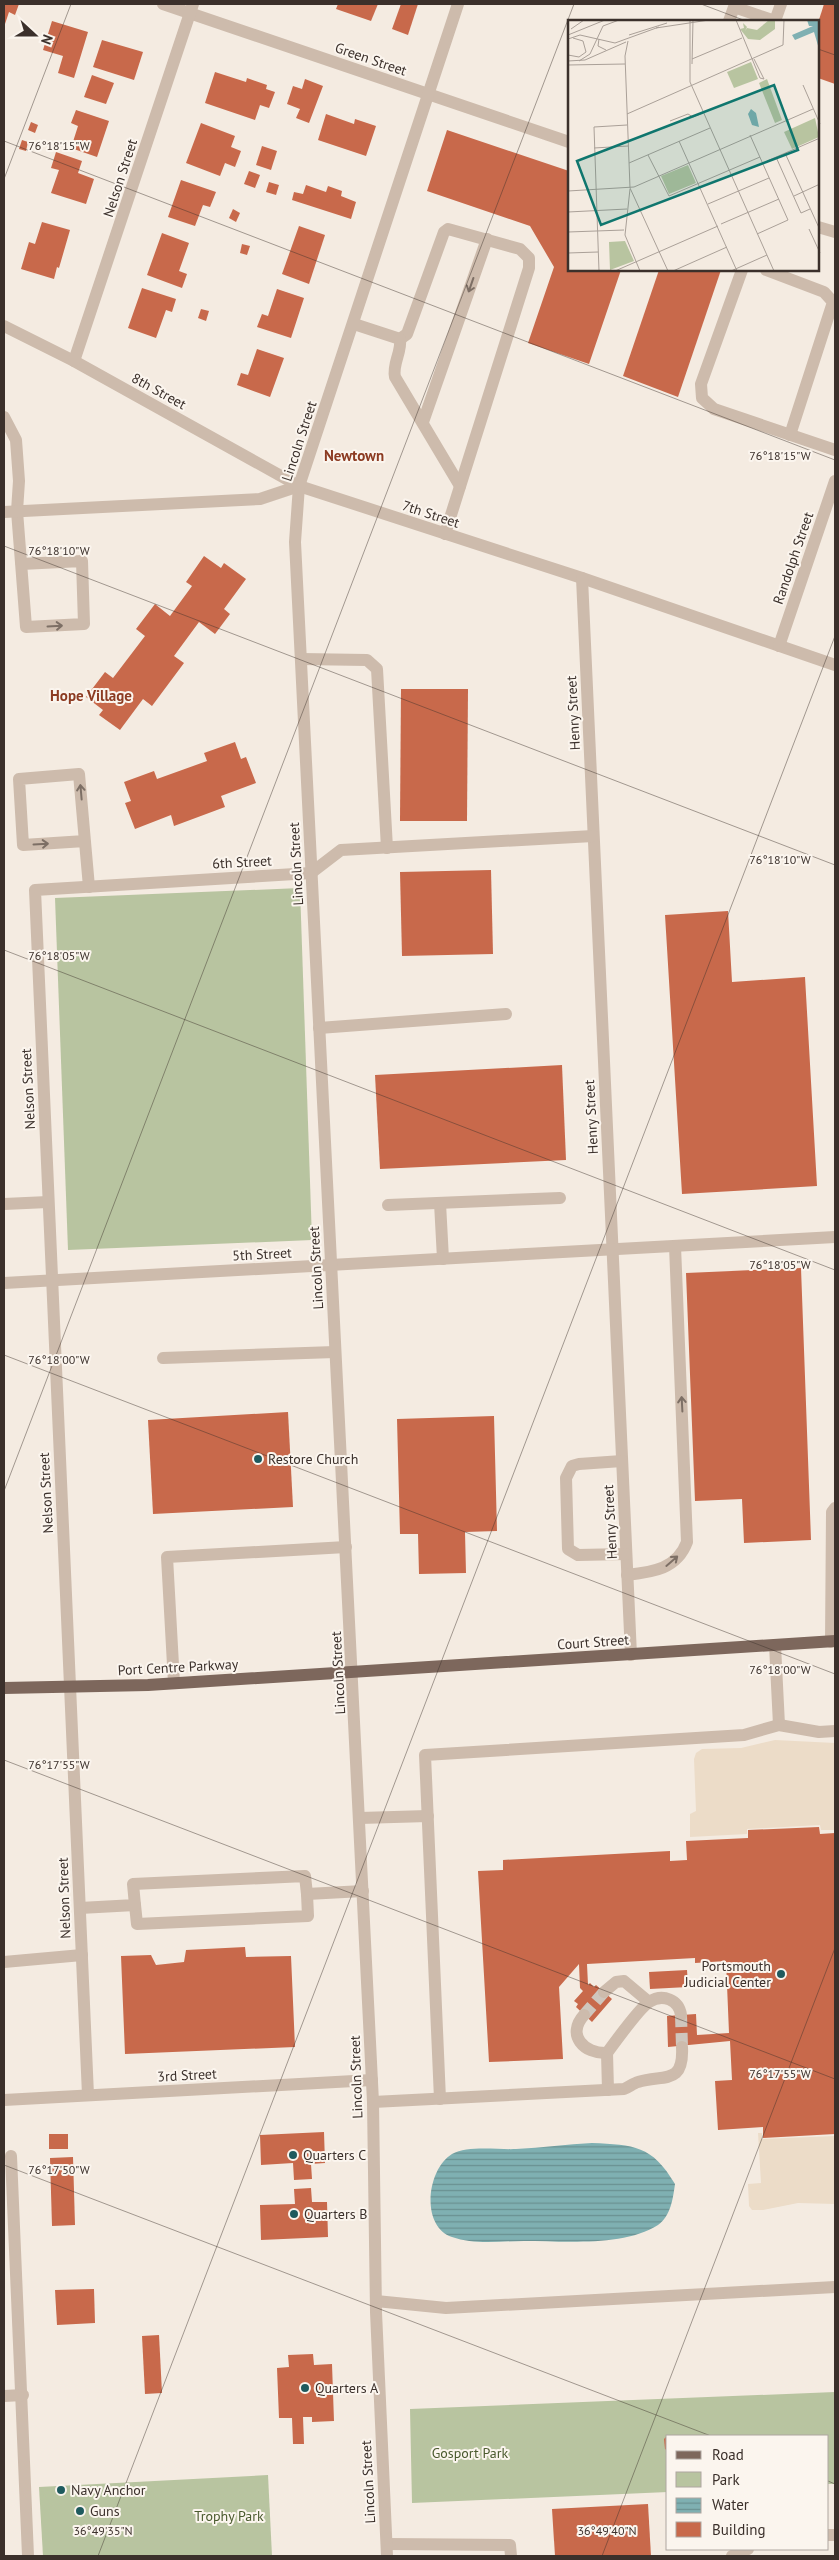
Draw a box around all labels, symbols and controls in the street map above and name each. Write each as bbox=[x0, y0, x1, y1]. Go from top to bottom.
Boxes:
north arrow bbox=[10, 10, 60, 60]
inset map bbox=[568, 20, 819, 271]
text: N bbox=[37, 32, 57, 47]
street label: Green Street bbox=[333, 38, 409, 80]
street label: Nelson Street bbox=[99, 136, 141, 219]
text: 76°18'15"W bbox=[28, 138, 90, 153]
one-way arrow bbox=[466, 277, 475, 292]
street label: 8th Street bbox=[129, 369, 190, 413]
street label: Lincoln Street bbox=[278, 398, 321, 483]
district label: Newtown bbox=[324, 446, 384, 465]
text: 76°18'15"W bbox=[749, 448, 811, 463]
street label: 7th Street bbox=[400, 496, 462, 532]
street label: Randolph Street bbox=[769, 509, 817, 607]
text: 76°18'10"W bbox=[28, 543, 90, 558]
one-way arrow bbox=[47, 621, 63, 630]
street label: Henry Street bbox=[562, 675, 584, 751]
district label: Hope Village bbox=[50, 686, 132, 705]
one-way arrow bbox=[76, 785, 85, 801]
street label: Lincoln Street bbox=[285, 822, 307, 906]
one-way arrow bbox=[32, 839, 48, 848]
street label: 6th Street bbox=[212, 851, 272, 873]
text: 76°18'10"W bbox=[749, 852, 811, 867]
text: 76°18'05"W bbox=[28, 948, 90, 963]
street label: Nelson Street bbox=[17, 1048, 39, 1130]
street label: Henry Street bbox=[580, 1079, 602, 1155]
street label: Lincoln Street bbox=[305, 1226, 327, 1310]
street label: 5th Street bbox=[232, 1243, 292, 1265]
text: 76°18'05"W bbox=[749, 1257, 811, 1272]
text: 76°18'00"W bbox=[28, 1352, 90, 1367]
one-way arrow bbox=[678, 1397, 687, 1413]
place label: Restore Church bbox=[268, 1450, 358, 1468]
street label: Nelson Street bbox=[35, 1452, 57, 1534]
marker: Restore Church bbox=[252, 1453, 264, 1465]
street label: Henry Street bbox=[599, 1484, 621, 1560]
one-way arrow bbox=[666, 1555, 679, 1567]
street label: Court Street bbox=[556, 1630, 630, 1653]
street label: Lincoln Street bbox=[327, 1631, 349, 1715]
street label: Port Centre Parkway bbox=[117, 1655, 239, 1679]
text: 76°18'00"W bbox=[749, 1662, 811, 1677]
text: 76°17'55"W bbox=[28, 1757, 90, 1772]
street label: Nelson Street bbox=[54, 1857, 74, 1939]
place label: Portsmouth Judicial Center bbox=[684, 1957, 771, 1991]
marker: Portsmouth Judicial Center bbox=[775, 1968, 787, 1980]
street label: Lincoln Street bbox=[346, 2035, 366, 2119]
street label: 3rd Street bbox=[157, 2064, 217, 2086]
text: 76°17'55"W bbox=[749, 2066, 811, 2081]
place label: Quarters C bbox=[303, 2146, 366, 2164]
marker: Quarters C bbox=[287, 2149, 299, 2161]
text: 76°17'50"W bbox=[28, 2162, 90, 2177]
place label: Quarters B bbox=[304, 2205, 368, 2223]
marker: Quarters B bbox=[288, 2208, 300, 2220]
place label: Quarters A bbox=[315, 2379, 379, 2397]
marker: Quarters A bbox=[299, 2382, 311, 2394]
legend bbox=[666, 2435, 829, 2550]
street label: Lincoln Street bbox=[357, 2440, 379, 2524]
park label: Gosport Park bbox=[432, 2444, 509, 2462]
text: Road bbox=[712, 2445, 744, 2464]
text: Park bbox=[712, 2470, 740, 2489]
place label: Navy Anchor bbox=[71, 2481, 146, 2499]
marker: Navy Anchor bbox=[55, 2484, 67, 2496]
text: Water bbox=[712, 2495, 749, 2514]
place label: Guns bbox=[90, 2502, 120, 2520]
marker: Guns bbox=[74, 2505, 86, 2517]
park label: Trophy Park bbox=[194, 2507, 264, 2525]
text: Building bbox=[712, 2520, 766, 2539]
text: 36°49'35"N bbox=[73, 2523, 133, 2538]
text: 36°49'40"N bbox=[577, 2523, 637, 2538]

